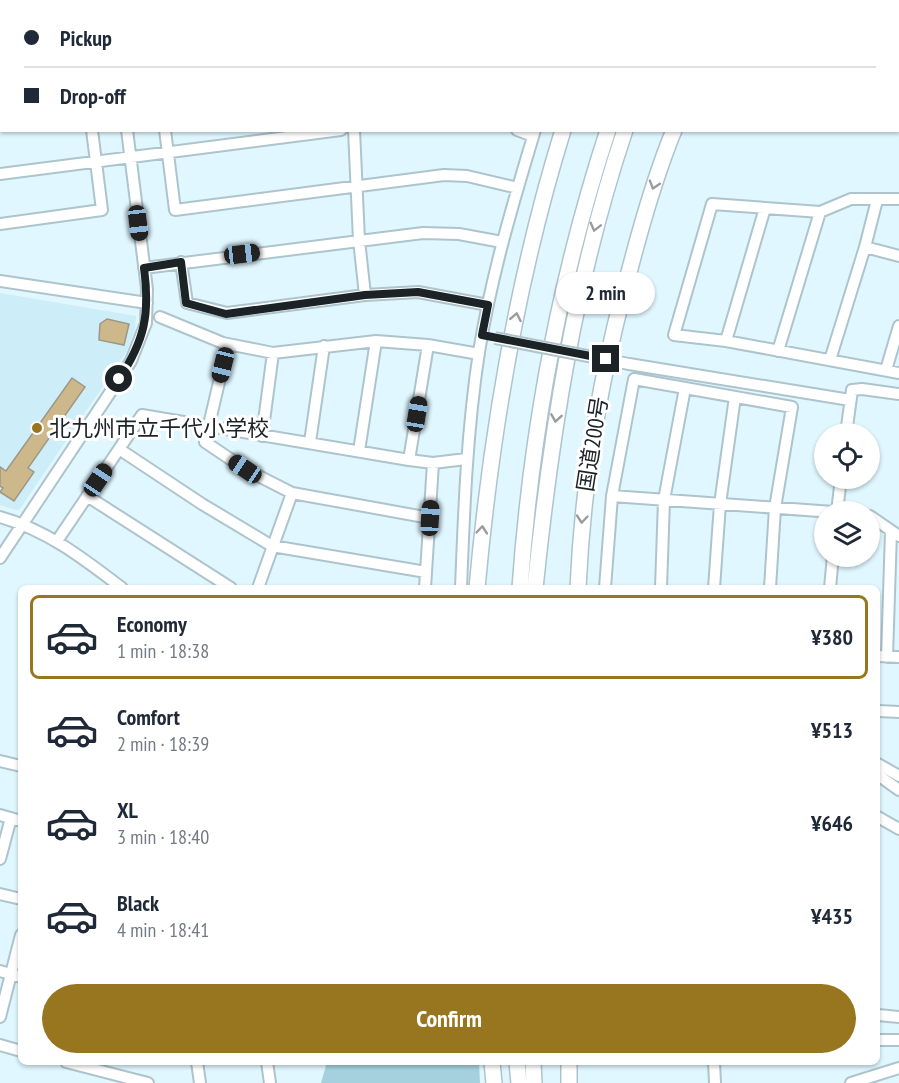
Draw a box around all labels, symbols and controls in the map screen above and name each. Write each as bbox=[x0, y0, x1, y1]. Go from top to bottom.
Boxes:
text: Pickup bbox=[60, 24, 112, 52]
text: Drop-off bbox=[60, 82, 126, 110]
one-way arrow bbox=[649, 179, 661, 190]
car bbox=[127, 204, 149, 242]
one-way arrow bbox=[590, 221, 603, 231]
car bbox=[223, 243, 261, 265]
callout: 2 min bbox=[556, 272, 656, 314]
text: 2 min bbox=[585, 280, 626, 306]
one-way arrow bbox=[509, 312, 522, 322]
car bbox=[210, 345, 236, 385]
route end bbox=[592, 345, 619, 372]
route start bbox=[105, 365, 132, 392]
car bbox=[405, 395, 429, 433]
street label: 国道200号 bbox=[571, 395, 613, 493]
one-way arrow bbox=[550, 412, 563, 422]
place label: 北九州市立千代小学校 bbox=[49, 414, 269, 442]
marker: 北九州市立千代小学校 bbox=[30, 421, 44, 435]
map controls bbox=[814, 423, 880, 567]
button: locate bbox=[814, 423, 880, 489]
car bbox=[225, 451, 265, 487]
car bbox=[80, 460, 116, 500]
car bbox=[420, 500, 440, 536]
button: layers bbox=[814, 501, 880, 567]
one-way arrow bbox=[576, 514, 589, 523]
one-way arrow bbox=[475, 525, 488, 534]
icon: car bbox=[45, 610, 99, 664]
text: Economy bbox=[117, 610, 187, 638]
text: ¥380 bbox=[811, 623, 853, 651]
text: 1 min · 18:38 bbox=[117, 638, 209, 664]
icon: car bbox=[45, 703, 99, 757]
text: Comfort bbox=[117, 703, 180, 731]
text: ¥513 bbox=[811, 716, 853, 744]
text: 2 min · 18:39 bbox=[117, 731, 209, 757]
icon: car bbox=[45, 796, 99, 850]
text: XL bbox=[117, 796, 138, 824]
text: ¥646 bbox=[811, 809, 853, 837]
text: 3 min · 18:40 bbox=[117, 824, 209, 850]
icon: car bbox=[45, 889, 99, 943]
text: Black bbox=[117, 889, 159, 917]
text: ¥435 bbox=[811, 902, 853, 930]
text: 4 min · 18:41 bbox=[117, 917, 209, 943]
button: Confirm bbox=[42, 984, 856, 1053]

